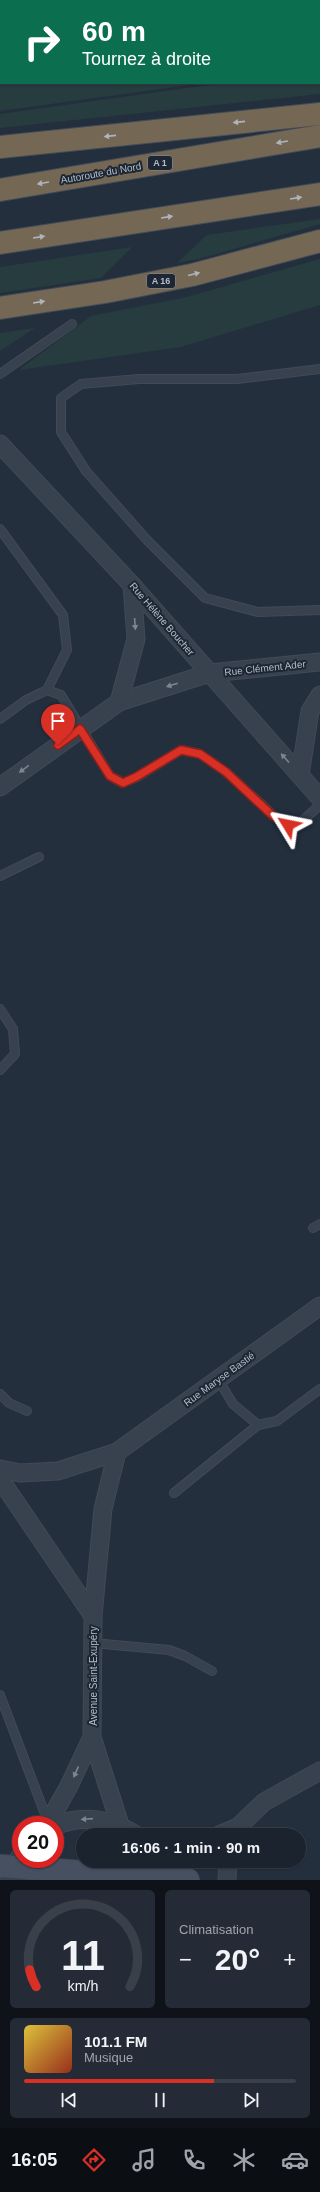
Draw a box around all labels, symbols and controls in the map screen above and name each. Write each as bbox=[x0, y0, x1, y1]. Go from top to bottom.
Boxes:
icon: right bbox=[16, 16, 68, 68]
text: 60 m bbox=[82, 16, 146, 47]
text: Tournez à droite bbox=[82, 49, 211, 69]
one-way arrow bbox=[233, 119, 245, 126]
one-way arrow bbox=[104, 132, 116, 139]
one-way arrow bbox=[275, 139, 288, 145]
road number: A 1 bbox=[148, 156, 172, 170]
street label: Autoroute du Nord bbox=[60, 160, 142, 186]
one-way arrow bbox=[37, 180, 49, 186]
one-way arrow bbox=[289, 194, 302, 200]
one-way arrow bbox=[161, 214, 173, 220]
one-way arrow bbox=[32, 234, 45, 240]
one-way arrow bbox=[188, 271, 200, 277]
road number: A 16 bbox=[147, 274, 175, 288]
one-way arrow bbox=[32, 299, 45, 305]
street label: Rue Hélène Boucher bbox=[127, 580, 197, 658]
one-way arrow bbox=[131, 618, 138, 630]
street label: Rue Clément Ader bbox=[224, 658, 307, 678]
one-way arrow bbox=[166, 683, 178, 689]
pin bbox=[41, 704, 75, 745]
icon: arrive bbox=[47, 710, 69, 732]
one-way arrow bbox=[280, 753, 290, 763]
one-way arrow bbox=[19, 765, 29, 773]
position arrow bbox=[267, 804, 309, 846]
street label: Rue Maryse Bastié bbox=[182, 1349, 257, 1408]
street label: Avenue Saint-Exupéry bbox=[88, 1626, 99, 1726]
one-way arrow bbox=[72, 1767, 78, 1779]
one-way arrow bbox=[81, 1815, 93, 1822]
speed limit sign: 20 bbox=[12, 1816, 64, 1868]
text: 16:06 · 1 min · 90 m bbox=[122, 1839, 260, 1856]
text: Climatisation bbox=[179, 1922, 253, 1937]
text: 11 bbox=[61, 1932, 104, 1979]
text: 20° bbox=[215, 1943, 260, 1976]
text: − bbox=[179, 1947, 192, 1972]
text: + bbox=[283, 1947, 296, 1972]
text: km/h bbox=[67, 1978, 98, 1994]
text: 101.1 FM bbox=[84, 2033, 147, 2050]
text: Musique bbox=[84, 2050, 133, 2065]
icon: previous bbox=[58, 2089, 80, 2111]
icon: pause bbox=[149, 2089, 171, 2111]
icon: next bbox=[240, 2089, 262, 2111]
icon: directions bbox=[80, 2146, 108, 2174]
icon: music bbox=[130, 2146, 158, 2174]
icon: phone bbox=[180, 2146, 208, 2174]
icon: climate bbox=[230, 2146, 258, 2174]
icon: car bbox=[281, 2146, 309, 2174]
text: 16:05 bbox=[11, 2150, 57, 2170]

